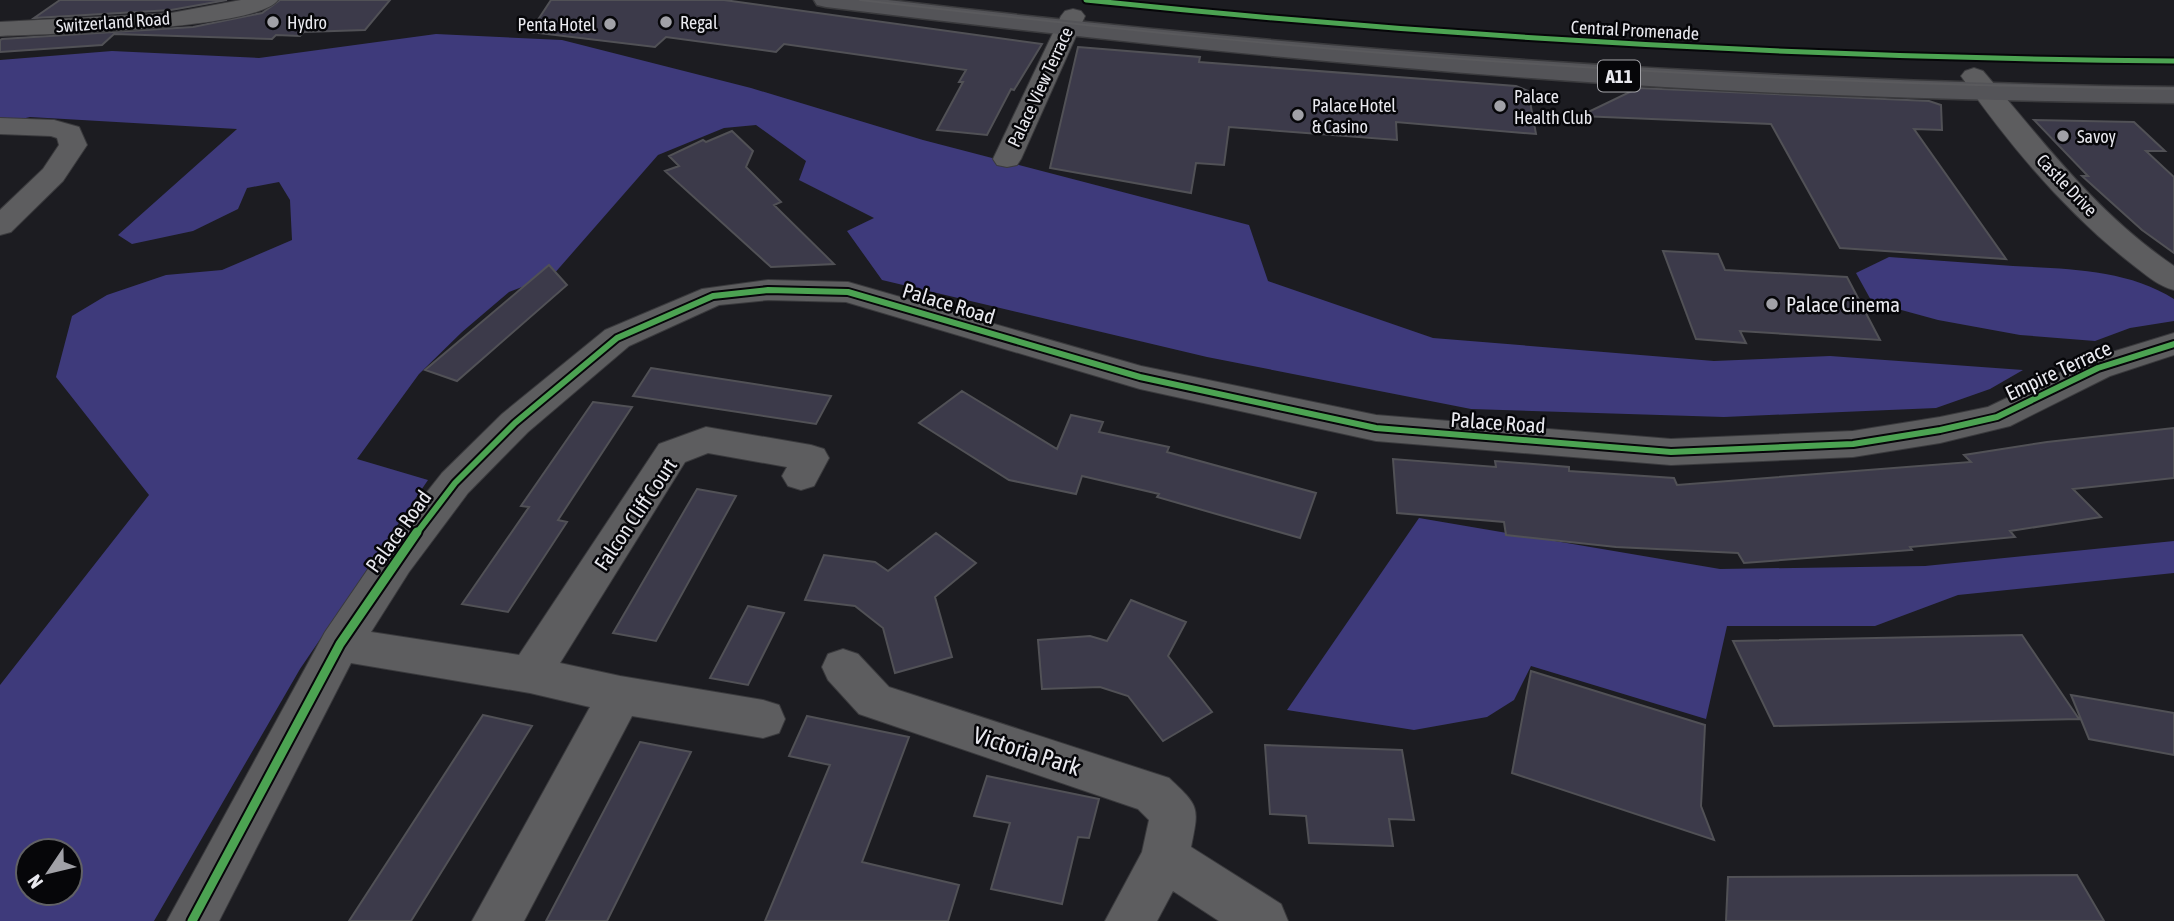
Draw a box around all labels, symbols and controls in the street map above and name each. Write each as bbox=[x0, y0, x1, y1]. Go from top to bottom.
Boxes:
street label: Switzerland Road bbox=[55, 8, 171, 36]
place label: Hydro bbox=[287, 12, 327, 33]
place label: Regal bbox=[680, 12, 718, 33]
marker: Hydro bbox=[265, 14, 281, 30]
place label: Penta Hotel bbox=[518, 14, 596, 35]
marker: Regal bbox=[658, 14, 674, 30]
marker: Penta Hotel bbox=[602, 16, 618, 32]
street label: Central Promenade bbox=[1570, 16, 1700, 44]
street label: Palace View Terrace bbox=[1003, 24, 1077, 150]
road number: A11 bbox=[1598, 60, 1640, 92]
place label: Palace Health Club bbox=[1514, 86, 1592, 128]
place label: Palace Hotel & Casino bbox=[1312, 95, 1396, 137]
marker: Palace Health Club bbox=[1492, 98, 1508, 114]
marker: Palace Hotel & Casino bbox=[1290, 107, 1306, 123]
place label: Savoy bbox=[2077, 126, 2116, 147]
marker: Savoy bbox=[2055, 128, 2071, 144]
street label: Castle Drive bbox=[2032, 150, 2102, 220]
street label: Palace Road bbox=[900, 278, 998, 328]
place label: Palace Cinema bbox=[1786, 292, 1900, 316]
marker: Palace Cinema bbox=[1764, 296, 1780, 312]
street label: Empire Terrace bbox=[2001, 335, 2115, 405]
street label: Palace Road bbox=[1450, 407, 1546, 437]
street label: Falcon Cliff Court bbox=[589, 454, 681, 574]
street label: Palace Road bbox=[360, 485, 436, 577]
street label: Victoria Park bbox=[970, 721, 1084, 781]
north arrow bbox=[14, 837, 84, 907]
text: N bbox=[23, 871, 47, 893]

